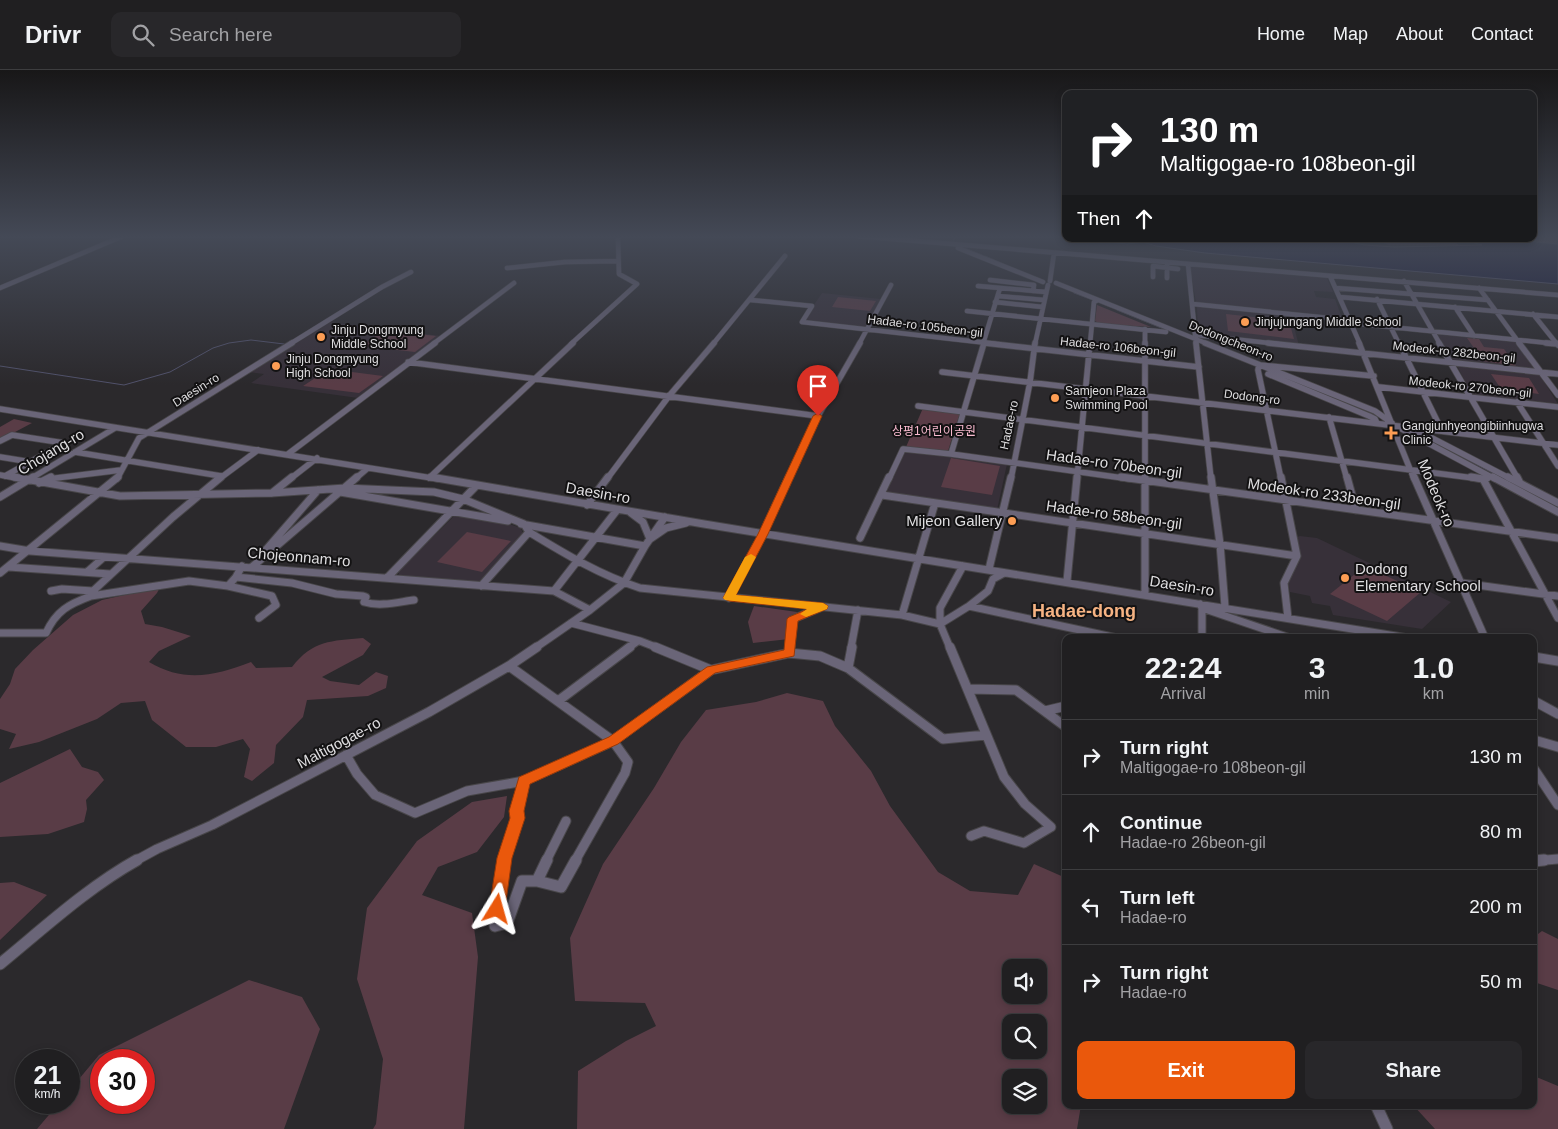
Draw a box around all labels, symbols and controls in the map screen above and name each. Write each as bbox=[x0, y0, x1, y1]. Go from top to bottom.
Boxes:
search box bbox=[111, 12, 461, 57]
text: Drivr bbox=[25, 21, 81, 48]
icon: search bbox=[129, 21, 157, 49]
text: Search here bbox=[169, 24, 273, 45]
text: Home bbox=[1257, 24, 1305, 44]
text: Map bbox=[1333, 24, 1368, 44]
text: About bbox=[1396, 24, 1443, 44]
text: Contact bbox=[1471, 24, 1533, 44]
icon: right bbox=[1077, 110, 1142, 175]
text: 130 m bbox=[1160, 110, 1259, 149]
text: Maltigogae-ro 108beon-gil bbox=[1160, 151, 1416, 176]
icon: ahead bbox=[1130, 205, 1158, 233]
text: Then bbox=[1077, 208, 1120, 229]
street label: Hadae-ro 105beon-gil bbox=[867, 312, 983, 340]
place label: Jinjujungang Middle School bbox=[1255, 315, 1401, 329]
marker: Jinjujungang Middle School bbox=[1239, 316, 1251, 328]
street label: Dodongcheon-ro bbox=[1187, 318, 1275, 364]
place label: Jinju Dongmyung Middle School bbox=[331, 323, 424, 351]
marker: Jinju Dongmyung Middle School bbox=[315, 331, 327, 343]
street label: Hadae-ro 106beon-gil bbox=[1060, 334, 1176, 360]
street label: Modeok-ro 282beon-gil bbox=[1392, 339, 1516, 365]
place label: Jinju Dongmyung High School bbox=[286, 352, 379, 380]
marker: Jinju Dongmyung High School bbox=[270, 360, 282, 372]
pin bbox=[797, 365, 839, 416]
street label: Daesin-ro bbox=[170, 370, 222, 410]
icon: arrive bbox=[804, 372, 832, 400]
street label: Modeok-ro 270beon-gil bbox=[1408, 374, 1532, 400]
place label: Samjeon Plaza Swimming Pool bbox=[1065, 384, 1148, 412]
street label: Dodong-ro bbox=[1223, 387, 1281, 407]
marker: Samjeon Plaza Swimming Pool bbox=[1049, 392, 1061, 404]
street label: Hadae-ro bbox=[997, 399, 1021, 451]
place label: Gangjunhyeongibiinhugwa Clinic bbox=[1402, 419, 1544, 447]
park label: 상평1어린이공원 bbox=[892, 424, 976, 438]
street label: Chojang-ro bbox=[15, 425, 87, 478]
marker: Gangjunhyeongibiinhugwa Clinic bbox=[1384, 426, 1398, 440]
street label: Hadae-ro 70beon-gil bbox=[1045, 446, 1183, 481]
street label: Modeok-ro bbox=[1415, 456, 1458, 529]
street label: Modeok-ro 233beon-gil bbox=[1247, 474, 1402, 513]
street label: Daesin-ro bbox=[565, 478, 632, 507]
street label: Hadae-ro 58beon-gil bbox=[1045, 497, 1183, 532]
place label: Mijeon Gallery bbox=[906, 512, 1002, 529]
marker: Mijeon Gallery bbox=[1006, 515, 1018, 527]
street label: Chojeonnam-ro bbox=[247, 544, 351, 569]
place label: Dodong Elementary School bbox=[1355, 560, 1481, 594]
street label: Daesin-ro bbox=[1149, 572, 1216, 599]
marker: Dodong Elementary School bbox=[1339, 572, 1351, 584]
district label: Hadae-dong bbox=[1032, 601, 1136, 621]
text: 22:24 bbox=[1145, 651, 1221, 684]
text: 3 bbox=[1309, 651, 1325, 684]
text: 1.0 bbox=[1413, 651, 1454, 684]
text: Arrival bbox=[1160, 685, 1206, 702]
text: min bbox=[1304, 685, 1330, 702]
text: km bbox=[1423, 685, 1444, 702]
street label: Maltigogae-ro bbox=[294, 714, 383, 772]
text: Turn right bbox=[1120, 737, 1208, 758]
icon: right bbox=[1077, 743, 1105, 771]
text: 130 m bbox=[1469, 746, 1522, 767]
text: Maltigogae-ro 108beon-gil bbox=[1120, 759, 1306, 776]
text: Continue bbox=[1120, 812, 1202, 833]
icon: ahead bbox=[1077, 818, 1105, 846]
text: 80 m bbox=[1480, 821, 1522, 842]
text: Hadae-ro 26beon-gil bbox=[1120, 834, 1266, 851]
position arrow bbox=[470, 882, 522, 934]
text: Turn left bbox=[1120, 887, 1195, 908]
icon: left bbox=[1077, 893, 1105, 921]
text: 200 m bbox=[1469, 896, 1522, 917]
text: Hadae-ro bbox=[1120, 909, 1187, 926]
map controls bbox=[1002, 959, 1047, 1114]
button: sound bbox=[1002, 959, 1047, 1004]
text: Turn right bbox=[1120, 962, 1208, 983]
icon: right bbox=[1077, 968, 1105, 996]
text: 50 m bbox=[1480, 971, 1522, 992]
text: Hadae-ro bbox=[1120, 984, 1187, 1001]
button: search bbox=[1002, 1014, 1047, 1059]
button: Exit bbox=[1077, 1041, 1295, 1099]
button: Share bbox=[1305, 1041, 1522, 1099]
speed limit sign: 30 bbox=[90, 1049, 155, 1114]
text: 21 bbox=[34, 1061, 61, 1089]
button: layers bbox=[1002, 1069, 1047, 1114]
text: km/h bbox=[34, 1087, 61, 1101]

